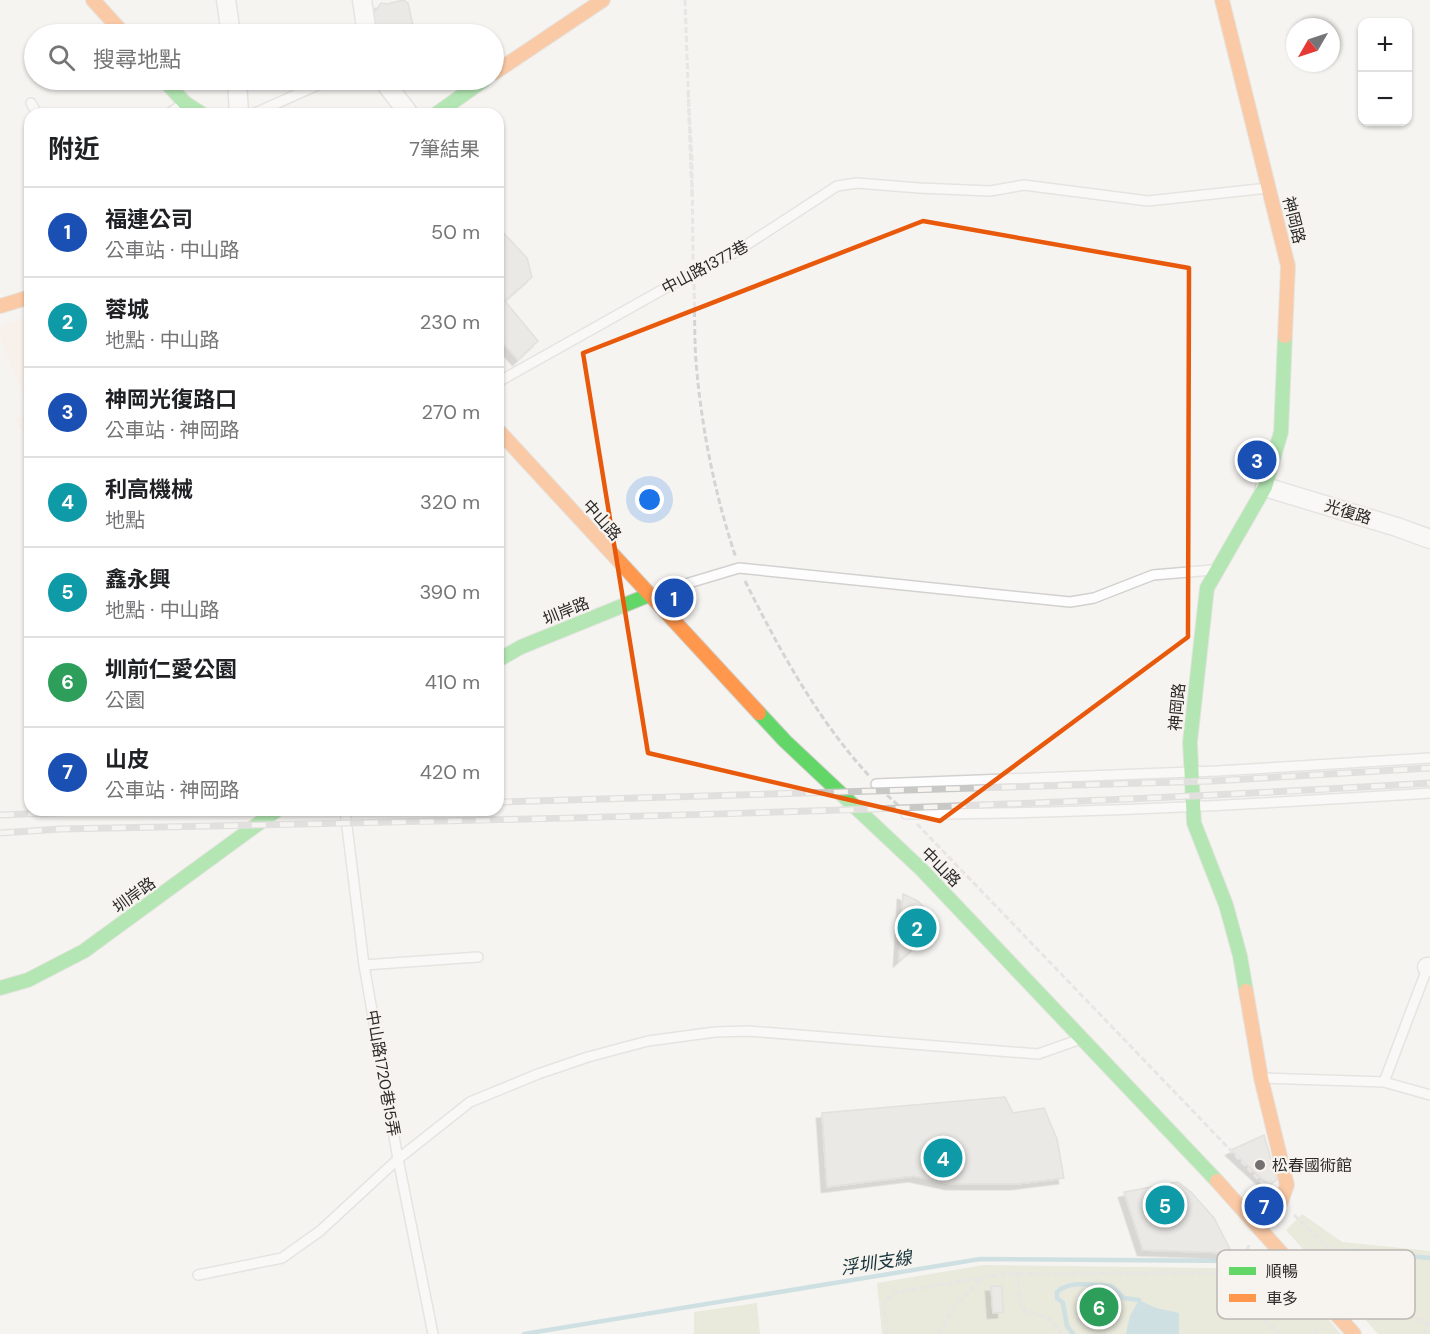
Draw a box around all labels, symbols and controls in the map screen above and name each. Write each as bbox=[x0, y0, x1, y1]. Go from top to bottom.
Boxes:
north arrow bbox=[1286, 18, 1340, 72]
map controls bbox=[1358, 18, 1412, 126]
button: + bbox=[1358, 18, 1412, 72]
search box bbox=[24, 24, 504, 90]
icon: search bbox=[45, 41, 78, 74]
text: 搜尋地點 bbox=[93, 45, 181, 74]
button: − bbox=[1358, 72, 1412, 126]
text: 附近 bbox=[48, 132, 100, 166]
text: 7筆結果 bbox=[409, 136, 480, 162]
street label: 神岡路 bbox=[1278, 194, 1310, 246]
text: 福連公司 bbox=[105, 205, 193, 234]
text: 1 bbox=[64, 219, 71, 245]
text: 50 m bbox=[431, 219, 480, 245]
street label: 中山路1377巷 bbox=[658, 235, 752, 299]
text: 公車站 · 中山路 bbox=[105, 237, 240, 263]
text: 蓉城 bbox=[105, 295, 149, 324]
text: 2 bbox=[62, 309, 73, 335]
text: 230 m bbox=[420, 309, 480, 335]
text: 地點 · 中山路 bbox=[105, 327, 220, 353]
text: 神岡光復路口 bbox=[105, 385, 237, 414]
text: 3 bbox=[61, 399, 74, 425]
text: 270 m bbox=[422, 399, 480, 425]
text: 公車站 · 神岡路 bbox=[105, 417, 240, 443]
pin: 3 bbox=[1238, 438, 1276, 482]
text: 利高機械 bbox=[105, 475, 193, 504]
your location bbox=[635, 485, 664, 514]
text: 4 bbox=[61, 489, 74, 515]
text: 320 m bbox=[420, 489, 480, 515]
street label: 中山路 bbox=[578, 495, 626, 545]
street label: 光復路 bbox=[1322, 495, 1374, 529]
text: 地點 bbox=[105, 507, 145, 533]
text: 鑫永興 bbox=[105, 565, 171, 594]
pin: 1 bbox=[654, 576, 694, 620]
text: 5 bbox=[61, 579, 74, 605]
text: 390 m bbox=[419, 579, 480, 605]
street label: 圳岸路 bbox=[540, 592, 592, 630]
text: 地點 · 中山路 bbox=[105, 597, 220, 623]
text: 圳前仁愛公園 bbox=[105, 655, 237, 684]
text: 6 bbox=[61, 669, 74, 695]
text: 410 m bbox=[425, 669, 480, 695]
street label: 神岡路 bbox=[1164, 682, 1190, 732]
text: 公園 bbox=[105, 687, 145, 713]
text: 山皮 bbox=[105, 745, 149, 774]
text: 7 bbox=[62, 759, 73, 785]
text: 420 m bbox=[420, 759, 480, 785]
text: 公車站 · 神岡路 bbox=[105, 777, 240, 803]
street label: 中山路 bbox=[917, 843, 965, 891]
street label: 圳岸路 bbox=[108, 872, 160, 918]
pin: 2 bbox=[898, 906, 936, 950]
street label: 中山路1720巷15弄 bbox=[362, 1008, 404, 1138]
pin: 4 bbox=[924, 1136, 962, 1180]
place label: 松春國術館 bbox=[1272, 1155, 1352, 1176]
marker: 松春國術館 bbox=[1253, 1158, 1267, 1172]
pin: 5 bbox=[1146, 1182, 1184, 1228]
pin: 7 bbox=[1244, 1184, 1284, 1228]
water label: 浮圳支線 bbox=[839, 1245, 915, 1280]
legend bbox=[1217, 1250, 1415, 1319]
text: 順暢 bbox=[1266, 1261, 1298, 1282]
pin: 6 bbox=[1080, 1284, 1118, 1330]
text: 車多 bbox=[1266, 1288, 1298, 1309]

